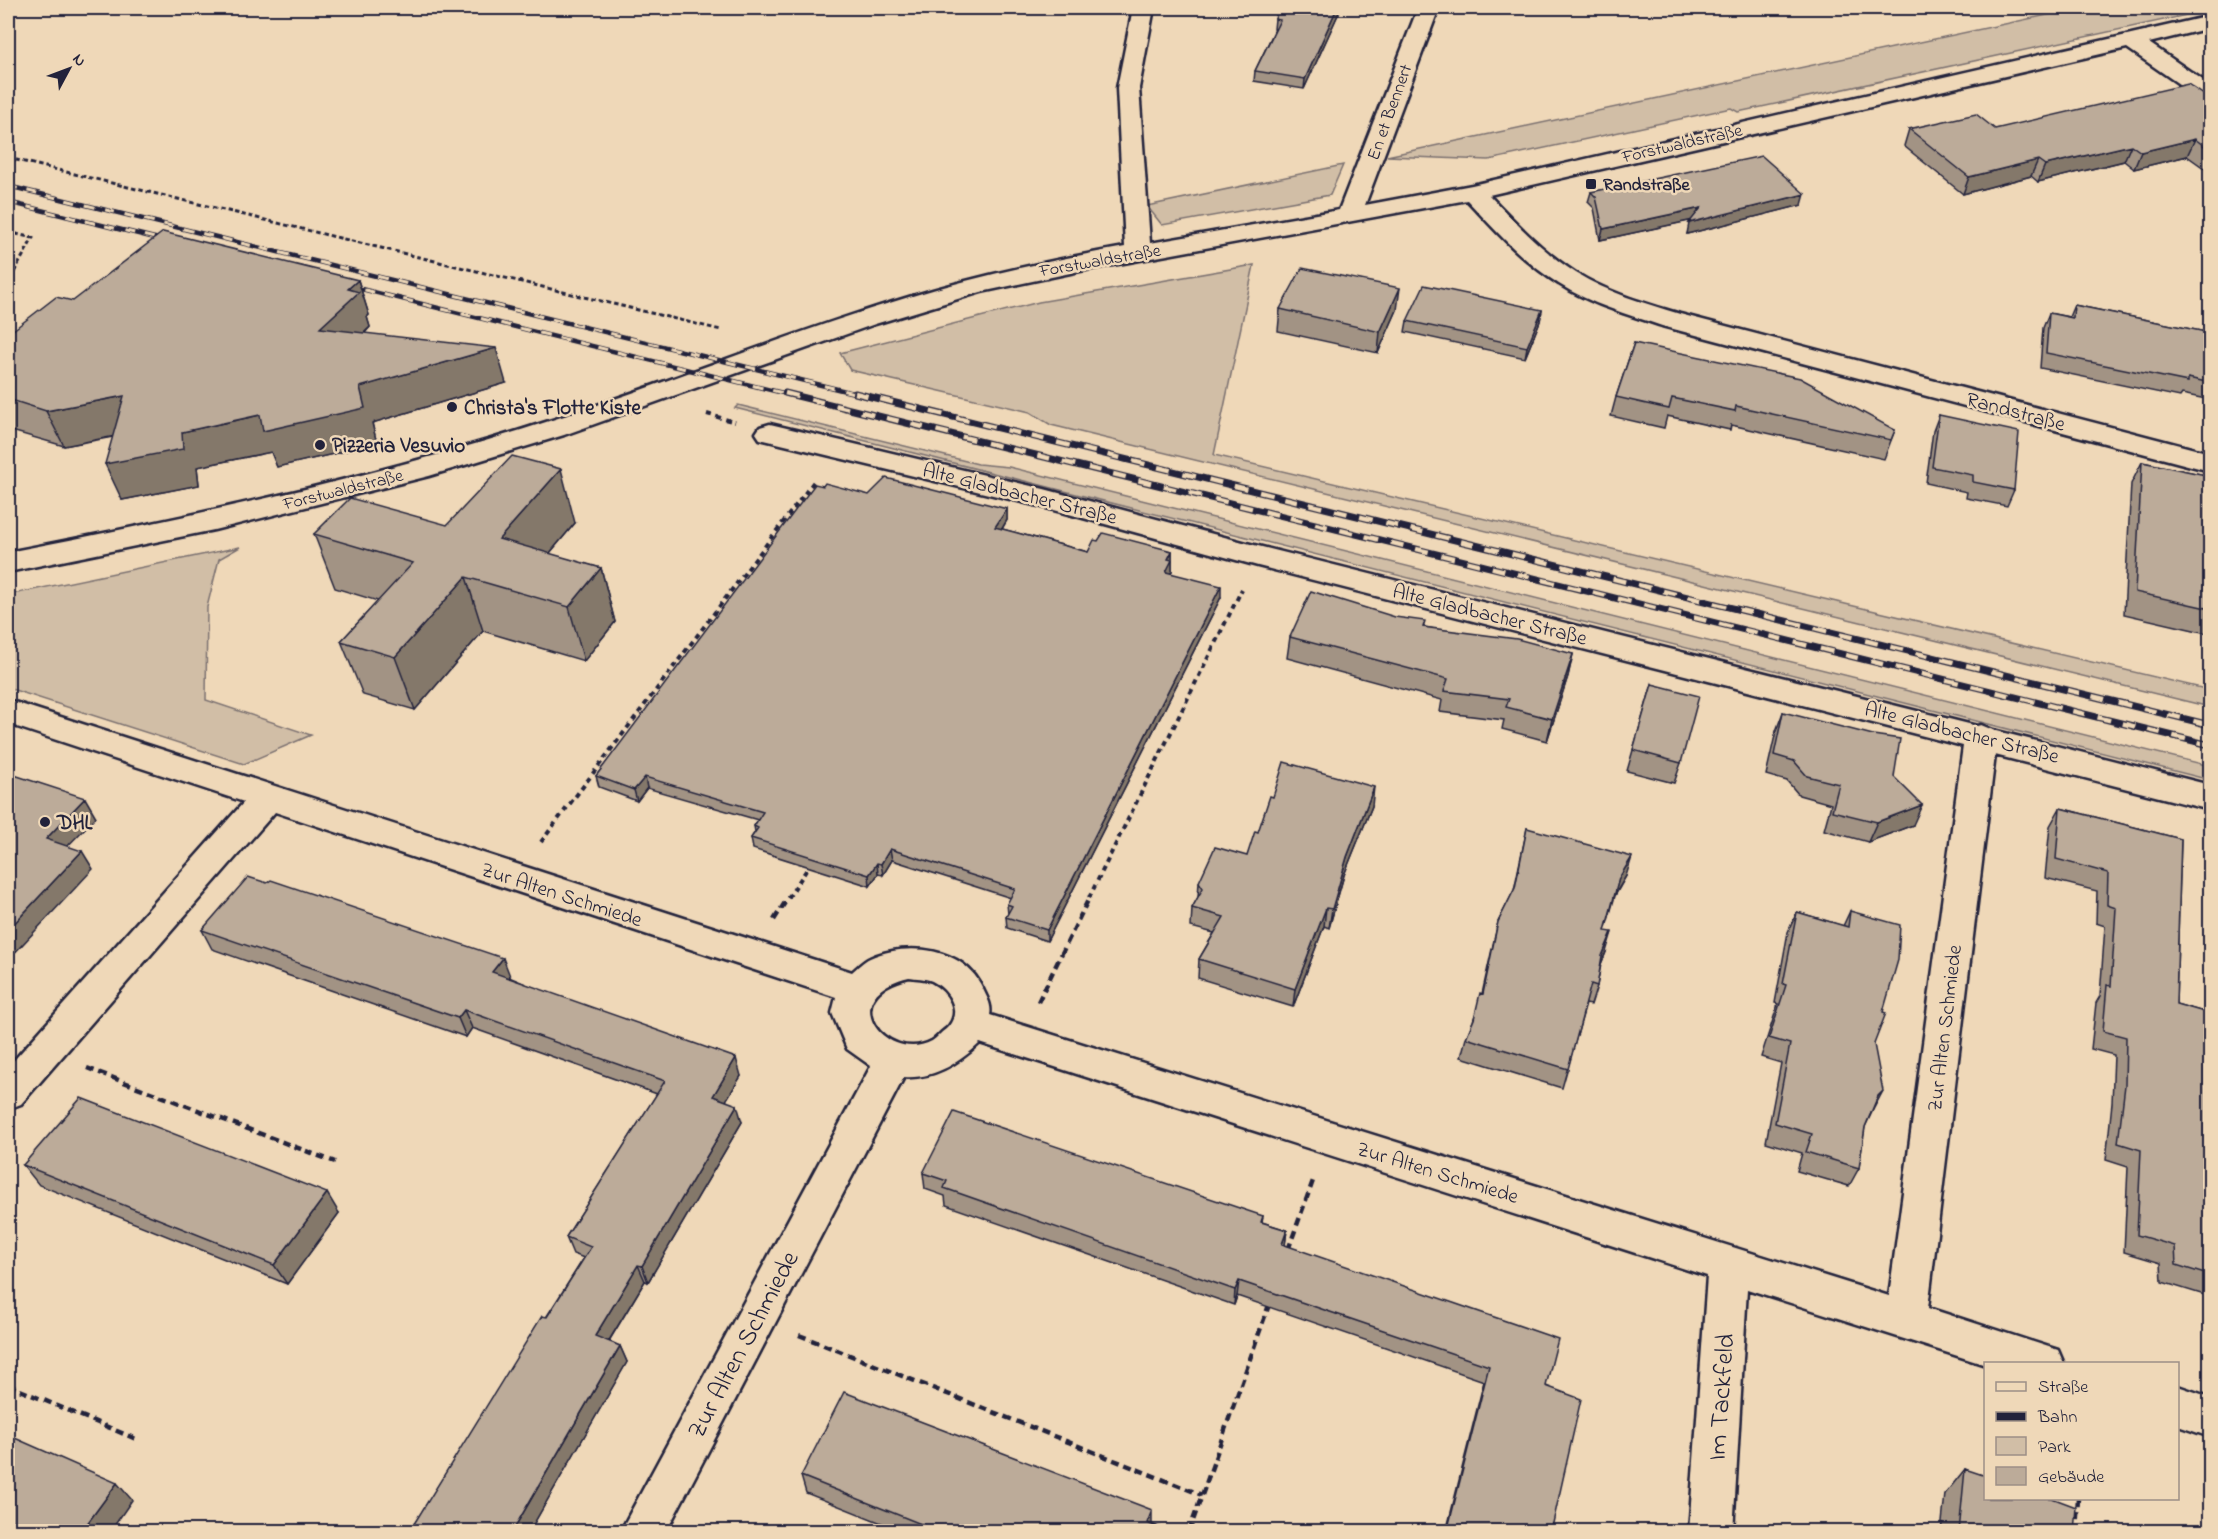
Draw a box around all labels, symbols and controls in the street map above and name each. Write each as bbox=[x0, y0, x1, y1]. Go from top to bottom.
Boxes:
north arrow bbox=[39, 39, 99, 99]
text: N bbox=[66, 49, 92, 73]
street label: En et Bennert bbox=[1361, 61, 1420, 164]
street label: Forstwaldstraße bbox=[1619, 118, 1746, 172]
place label: Randstraße bbox=[1603, 173, 1691, 199]
marker: Randstraße bbox=[1584, 177, 1598, 191]
street label: Forstwaldstraße bbox=[1037, 238, 1164, 286]
street label: Randstraße bbox=[1963, 385, 2069, 441]
place label: Christa's Flotte Kiste bbox=[464, 394, 642, 424]
marker: Christa's Flotte Kiste bbox=[445, 400, 459, 414]
place label: Pizzeria Vesuvio bbox=[332, 432, 465, 462]
marker: Pizzeria Vesuvio bbox=[313, 438, 327, 452]
street label: Alte Gladbacher Straße bbox=[919, 456, 1121, 534]
street label: Forstwaldstraße bbox=[280, 463, 407, 519]
street label: Alte Gladbacher Straße bbox=[1389, 577, 1591, 655]
street label: Alte Gladbacher Straße bbox=[1861, 695, 2063, 773]
place label: DHL bbox=[56, 809, 94, 839]
marker: DHL bbox=[38, 815, 52, 829]
street label: Zur Alten Schmiede bbox=[477, 856, 646, 936]
street label: Zur Alten Schmiede bbox=[1921, 943, 1971, 1113]
street label: Zur Alten Schmiede bbox=[1353, 1135, 1523, 1213]
street label: Zur Alten Schmiede bbox=[679, 1245, 810, 1446]
street label: Im Tackfeld bbox=[1700, 1332, 1746, 1462]
legend bbox=[1984, 1362, 2179, 1500]
text: Straße bbox=[2038, 1375, 2089, 1401]
text: Bahn bbox=[2037, 1405, 2077, 1431]
text: Park bbox=[2038, 1435, 2071, 1461]
text: Gebäude bbox=[2038, 1465, 2105, 1491]

